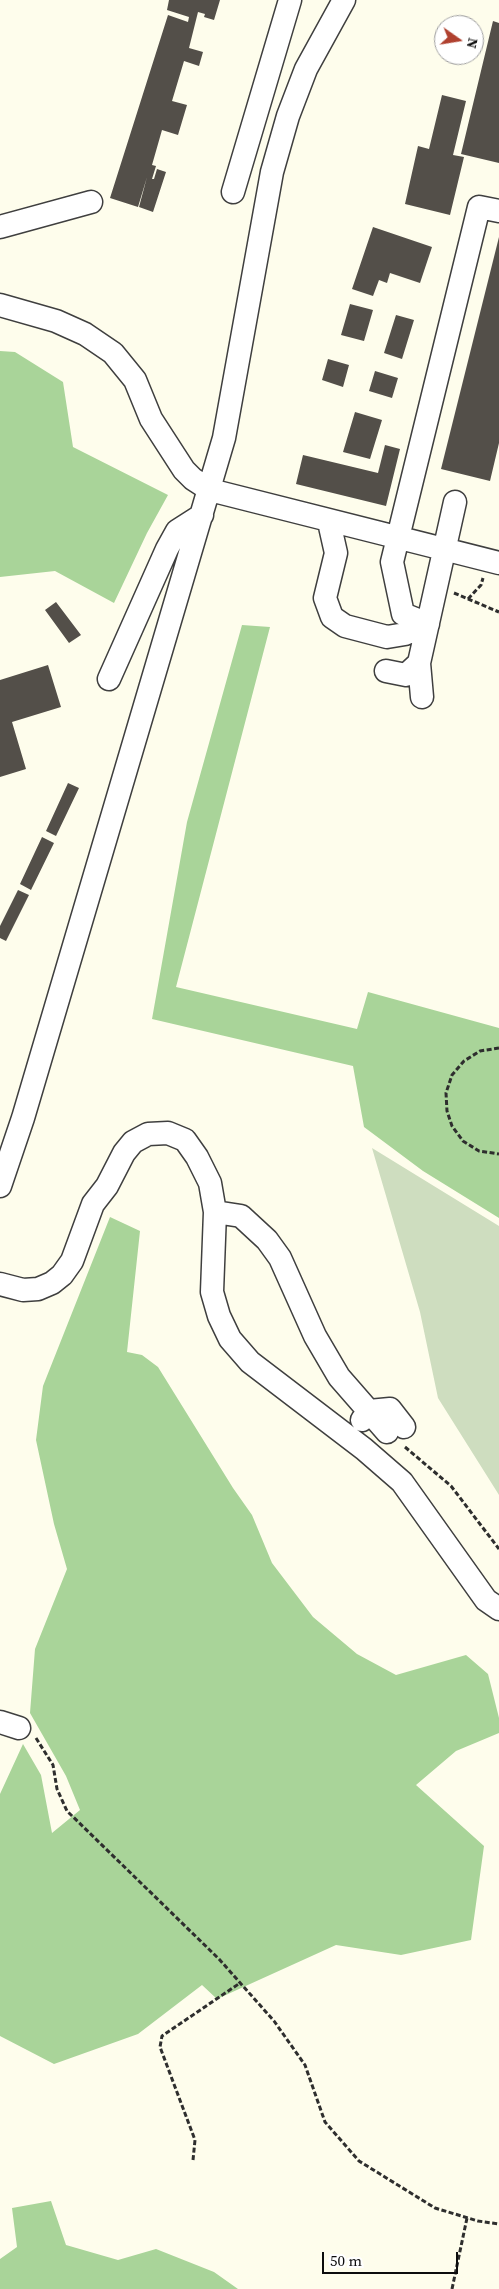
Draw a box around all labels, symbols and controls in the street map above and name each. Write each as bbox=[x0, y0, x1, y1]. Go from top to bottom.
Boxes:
north arrow bbox=[434, 15, 484, 65]
text: N bbox=[462, 36, 484, 50]
scale bar bbox=[324, 2242, 460, 2274]
text: 50 m bbox=[330, 2250, 362, 2271]

